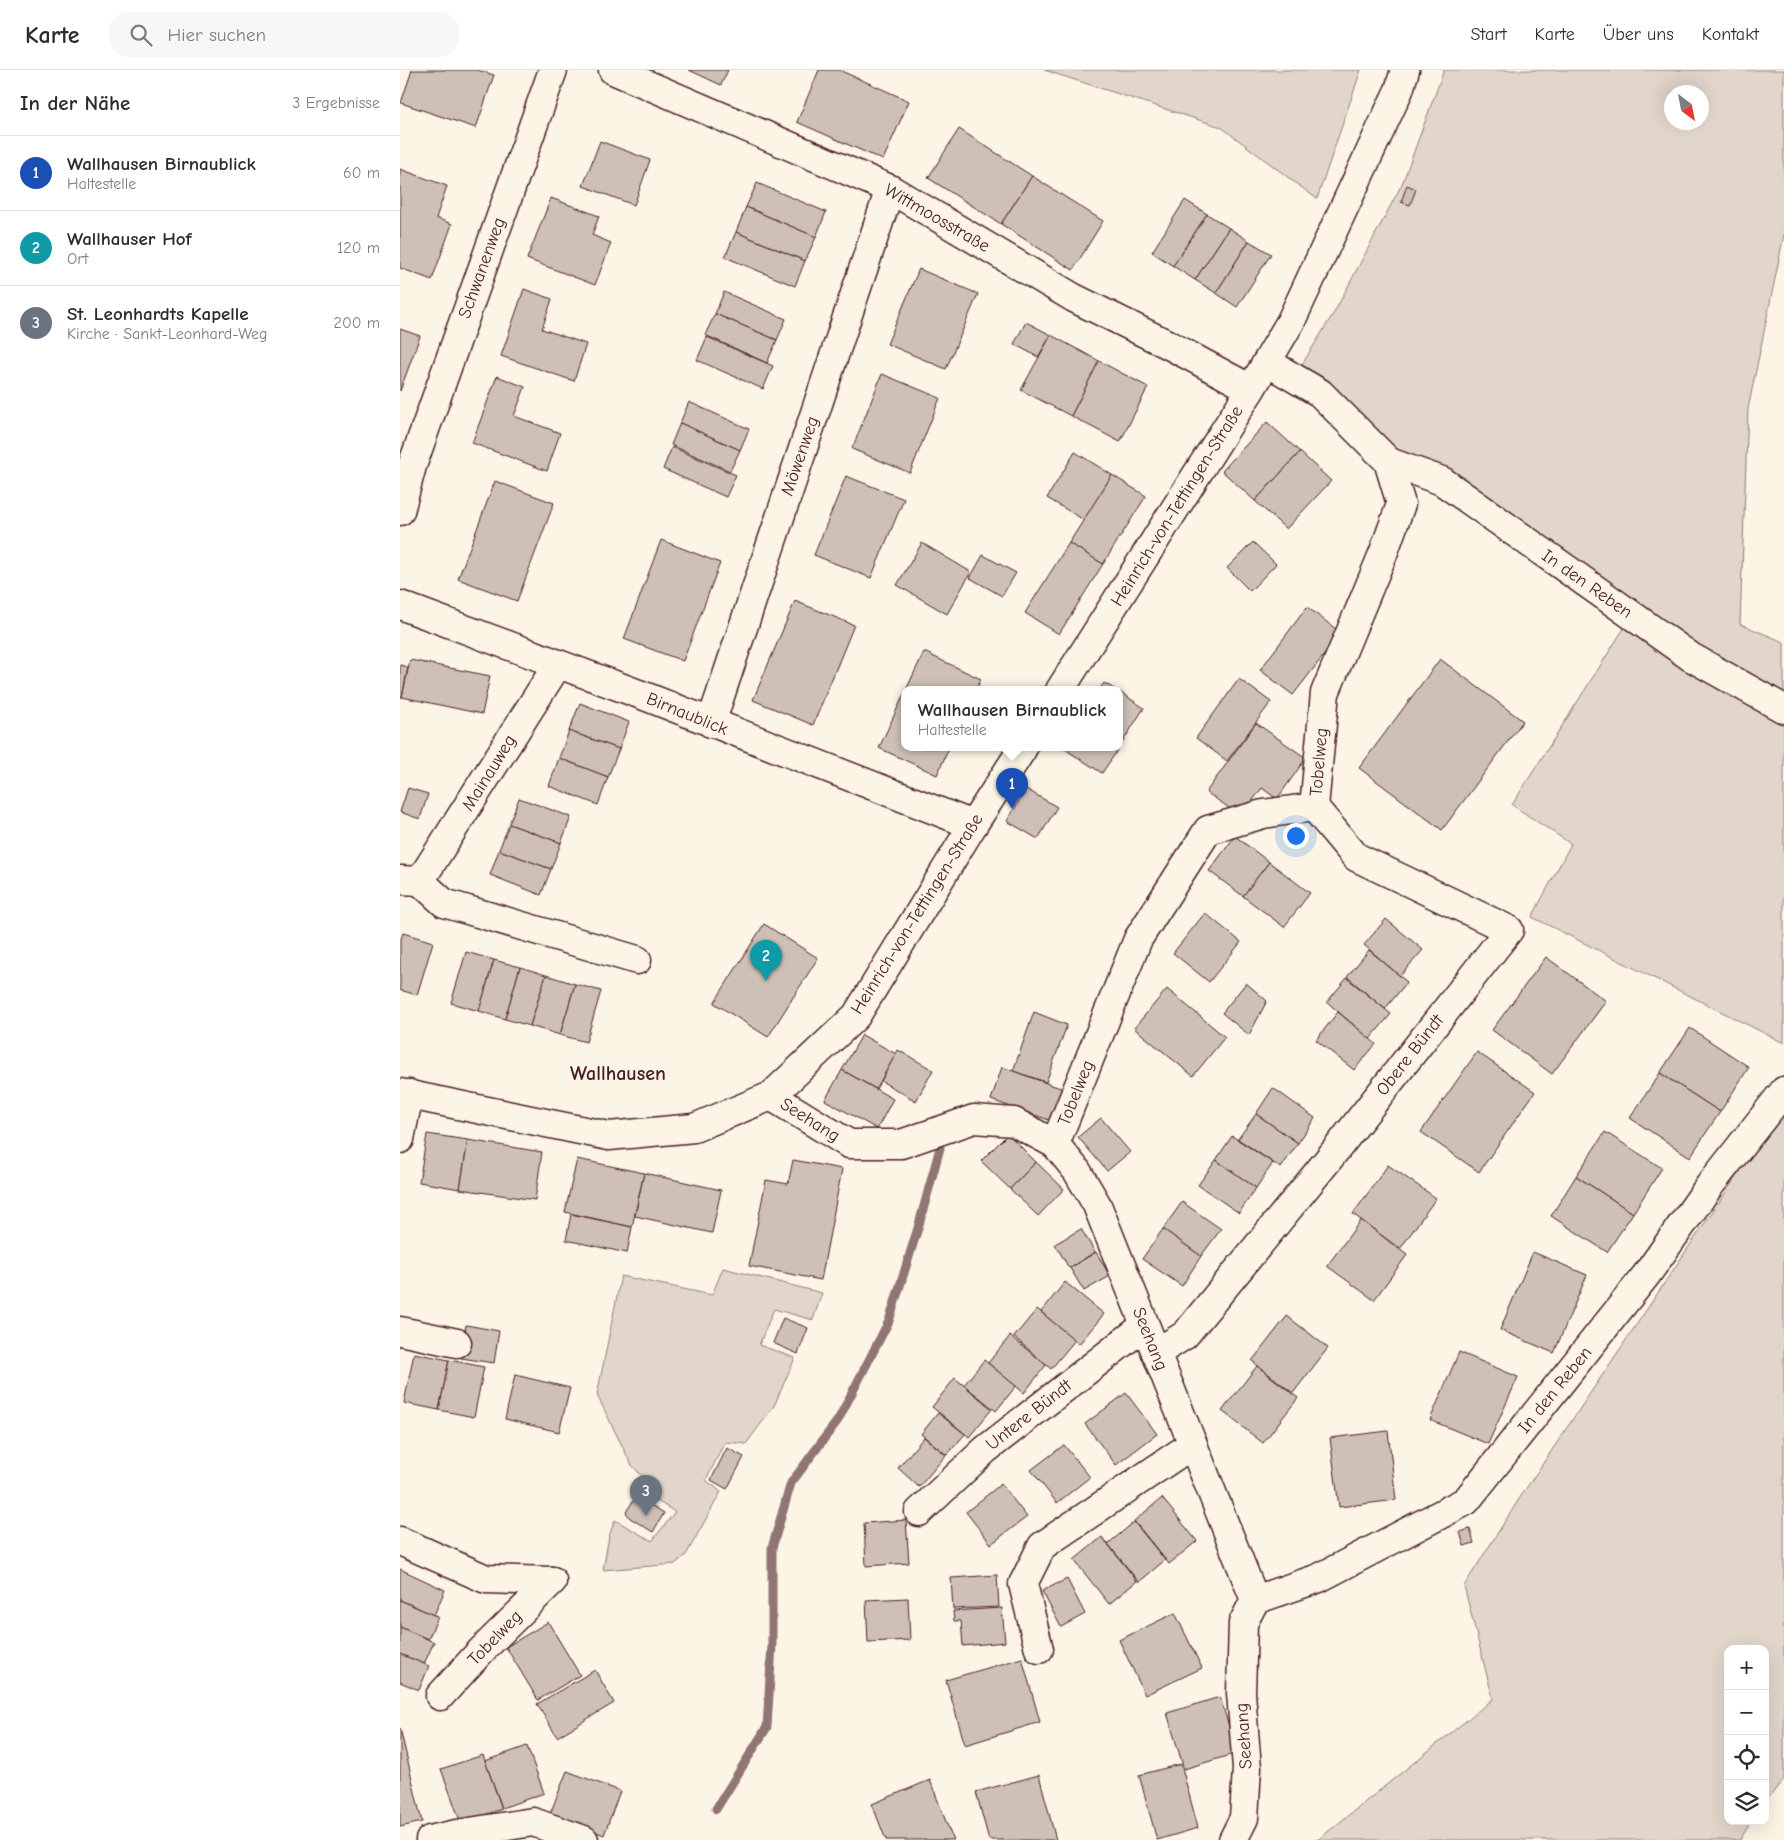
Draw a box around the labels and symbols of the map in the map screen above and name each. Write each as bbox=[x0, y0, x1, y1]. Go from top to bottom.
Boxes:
north arrow bbox=[1664, 85, 1709, 130]
street label: Wittmoosstraße bbox=[880, 179, 994, 257]
street label: Schwanenweg bbox=[454, 215, 510, 321]
street label: Heinrich-von-Tettingen-Straße bbox=[1107, 402, 1247, 610]
street label: Möwenweg bbox=[777, 413, 823, 499]
street label: In den Reben bbox=[1538, 545, 1636, 623]
street label: Birnaublick bbox=[643, 688, 731, 740]
street label: Tobelweg bbox=[1306, 727, 1332, 797]
street label: Mainauweg bbox=[457, 731, 521, 815]
pin: 1 bbox=[996, 768, 1028, 809]
street label: Heinrich-von-Tettingen-Straße bbox=[847, 810, 987, 1018]
your location bbox=[1283, 823, 1309, 849]
pin: 2 bbox=[750, 940, 782, 981]
street label: Obere Bündt bbox=[1372, 1010, 1449, 1100]
street label: Tobelweg bbox=[1053, 1057, 1099, 1129]
district label: Wallhausen bbox=[570, 1062, 666, 1085]
street label: Seehang bbox=[776, 1094, 844, 1146]
street label: Seehang bbox=[1128, 1304, 1172, 1374]
street label: In den Reben bbox=[1514, 1342, 1596, 1438]
street label: Untere Bündt bbox=[982, 1375, 1077, 1455]
pin: 3 bbox=[630, 1475, 662, 1516]
street label: Tobelweg bbox=[464, 1606, 526, 1670]
street label: Seehang bbox=[1231, 1702, 1257, 1770]

